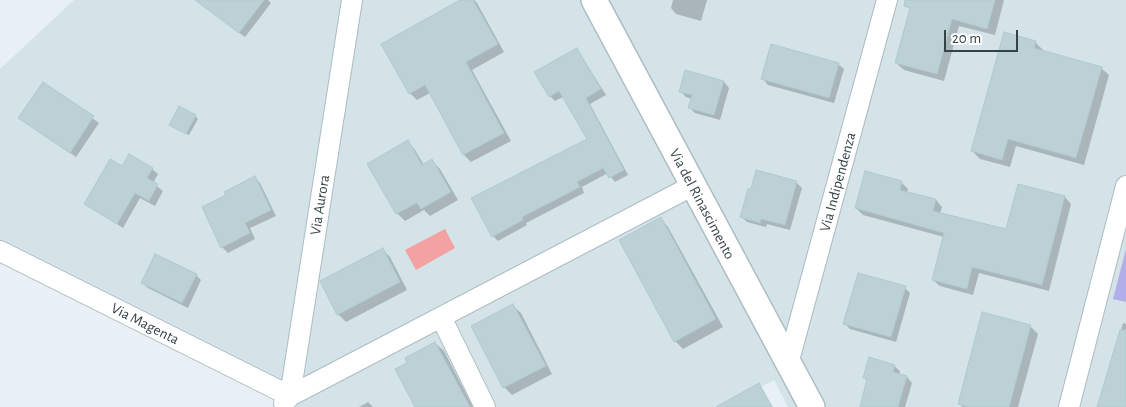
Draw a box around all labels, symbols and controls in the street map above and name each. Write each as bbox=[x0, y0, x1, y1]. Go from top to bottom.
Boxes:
scale bar bbox=[946, 20, 1020, 52]
text: 20 m bbox=[952, 31, 981, 46]
street label: Via Indipendenza bbox=[816, 130, 860, 234]
street label: Via del Rinascimento bbox=[665, 146, 739, 262]
street label: Via Aurora bbox=[306, 173, 334, 237]
street label: Via Magenta bbox=[108, 299, 182, 349]

